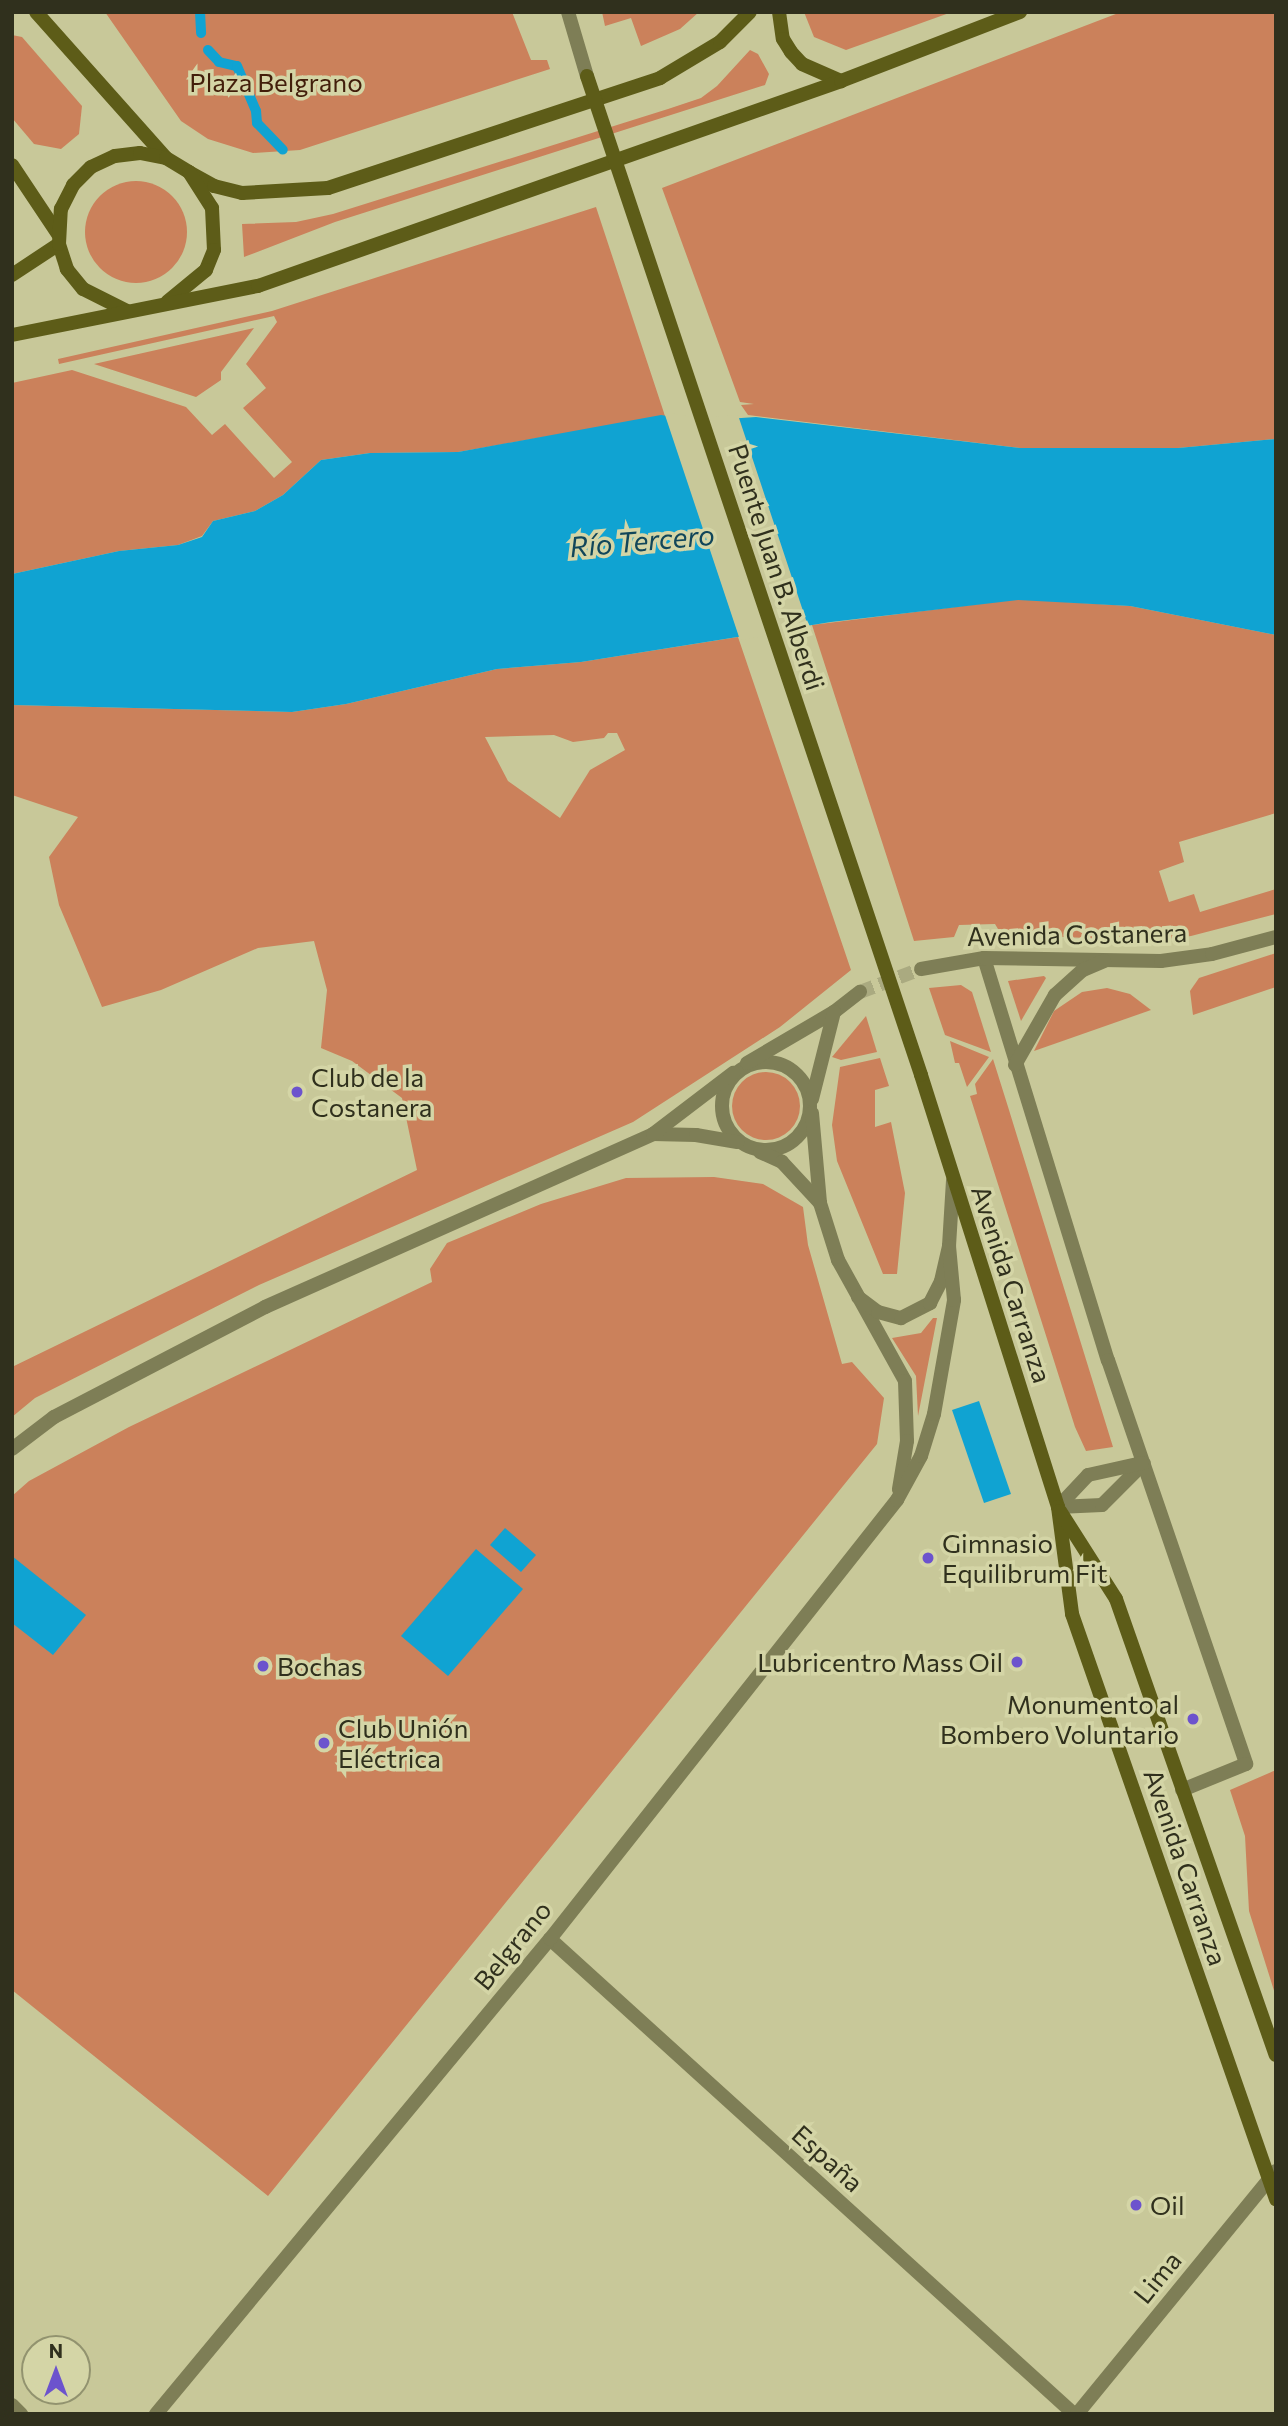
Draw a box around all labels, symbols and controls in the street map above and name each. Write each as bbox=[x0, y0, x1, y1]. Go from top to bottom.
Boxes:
park label: Plaza Belgrano bbox=[189, 66, 363, 98]
street label: Puente Juan B. Alberdi bbox=[722, 440, 832, 694]
water label: Río Tercero bbox=[568, 517, 716, 563]
street label: Avenida Costanera bbox=[967, 916, 1187, 952]
place label: Club de la Costanera bbox=[311, 1061, 432, 1122]
marker: Club de la Costanera bbox=[289, 1084, 305, 1100]
street label: Avenida Carranza bbox=[965, 1181, 1059, 1387]
place label: Gimnasio Equilibrum Fit bbox=[942, 1527, 1107, 1588]
marker: Gimnasio Equilibrum Fit bbox=[920, 1550, 936, 1566]
place label: Lubricentro Mass Oil bbox=[757, 1646, 1003, 1678]
place label: Bochas bbox=[277, 1650, 363, 1682]
marker: Lubricentro Mass Oil bbox=[1009, 1654, 1025, 1670]
marker: Bochas bbox=[255, 1658, 271, 1674]
place label: Monumento al Bombero Voluntario bbox=[940, 1688, 1179, 1750]
marker: Monumento al Bombero Voluntario bbox=[1185, 1711, 1201, 1727]
place label: Club Unión Eléctrica bbox=[338, 1712, 468, 1774]
marker: Club Unión Eléctrica bbox=[316, 1735, 332, 1751]
street label: Avenida Carranza bbox=[1138, 1765, 1234, 1969]
street label: Belgrano bbox=[467, 1894, 557, 1996]
street label: España bbox=[786, 2118, 870, 2198]
place label: Oil bbox=[1150, 2189, 1185, 2221]
marker: Oil bbox=[1128, 2197, 1144, 2213]
street label: Lima bbox=[1127, 2245, 1187, 2309]
north arrow bbox=[21, 2335, 91, 2405]
text: N bbox=[49, 2339, 63, 2362]

